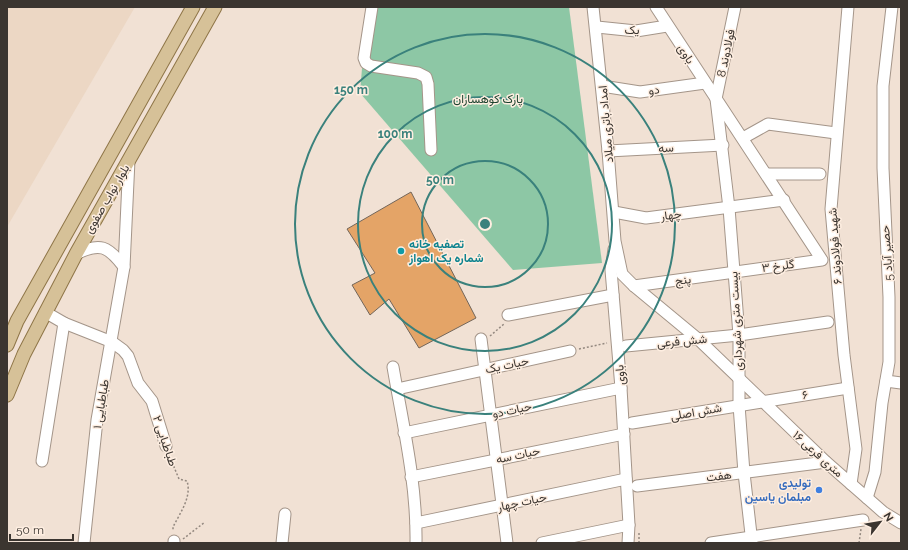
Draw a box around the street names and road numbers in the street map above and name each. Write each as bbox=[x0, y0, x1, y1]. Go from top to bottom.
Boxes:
street label: یک bbox=[624, 23, 640, 37]
street label: فولادوند 8 bbox=[714, 28, 739, 78]
street label: باوی bbox=[674, 42, 697, 67]
street label: دو bbox=[648, 82, 661, 99]
street label: امداد باتری میلاد bbox=[596, 85, 617, 163]
street label: سه bbox=[658, 141, 674, 155]
street label: بلوار نواب صفوی bbox=[82, 162, 133, 237]
street label: چهار bbox=[659, 207, 683, 224]
street label: شهید فولادوند ۶ bbox=[825, 207, 846, 285]
street label: حصیر آباد 5 bbox=[878, 225, 897, 281]
street label: گلرخ ۳ bbox=[761, 257, 795, 277]
street label: بیست متری شهرداری bbox=[726, 271, 747, 371]
street label: پنج bbox=[674, 272, 692, 290]
street label: شش فرعی bbox=[656, 332, 708, 351]
street label: حیات یک bbox=[484, 354, 530, 376]
street label: باوی bbox=[612, 364, 629, 386]
street label: طباطبایی ۱ bbox=[90, 378, 113, 430]
street label: ۶ bbox=[801, 388, 809, 402]
street label: حیات دو bbox=[491, 399, 533, 422]
street label: شش اصلی bbox=[669, 401, 723, 424]
street label: طباطبایی ۲ bbox=[149, 414, 180, 469]
street label: ۱۶ متری فرعی bbox=[789, 428, 846, 481]
street label: حیات سه bbox=[495, 443, 541, 467]
street label: هفت bbox=[706, 468, 732, 484]
street label: حیات چهار bbox=[495, 490, 548, 515]

